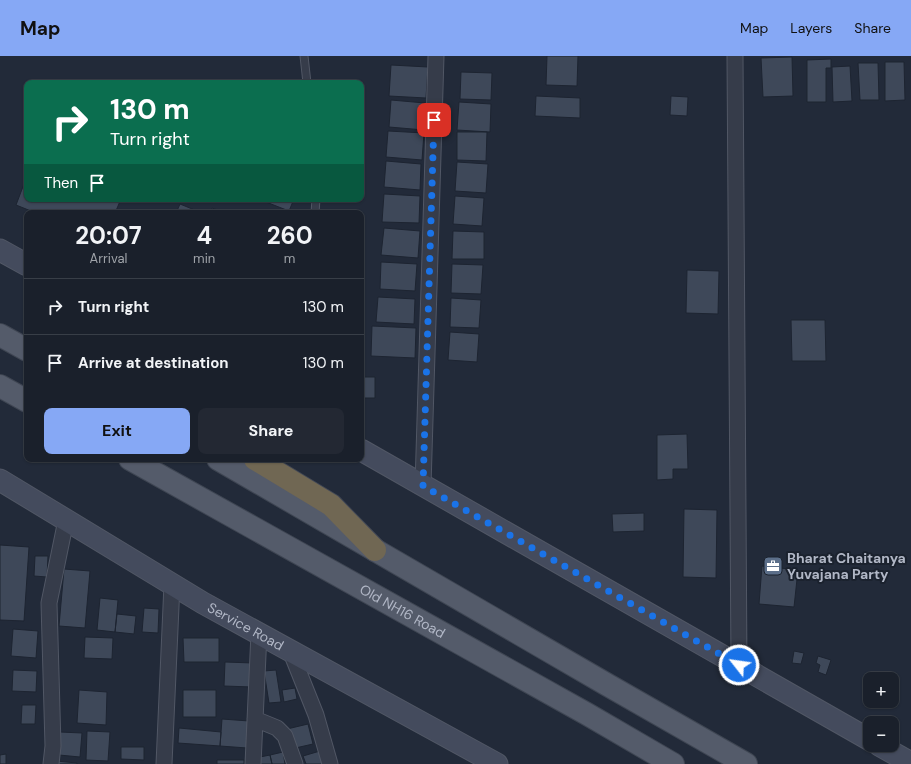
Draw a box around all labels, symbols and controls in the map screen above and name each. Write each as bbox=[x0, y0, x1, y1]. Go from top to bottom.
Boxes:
text: Map bbox=[20, 16, 60, 41]
text: Map bbox=[740, 19, 768, 37]
text: Layers bbox=[790, 19, 832, 37]
text: Share bbox=[854, 19, 891, 37]
text: 130 m bbox=[110, 91, 190, 128]
icon: right bbox=[44, 96, 96, 148]
pin bbox=[417, 103, 451, 137]
icon: arrive bbox=[423, 109, 445, 131]
text: Turn right bbox=[110, 127, 190, 151]
icon: arrive bbox=[86, 172, 108, 194]
text: Then bbox=[44, 173, 78, 193]
text: 20:07 bbox=[75, 220, 142, 251]
text: 4 bbox=[196, 220, 212, 251]
text: 260 bbox=[267, 220, 313, 251]
text: Arrival bbox=[90, 250, 127, 267]
text: min bbox=[193, 250, 215, 267]
text: m bbox=[284, 250, 295, 267]
icon: right bbox=[44, 296, 66, 318]
text: Turn right bbox=[78, 297, 149, 317]
text: 130 m bbox=[303, 297, 344, 317]
icon: arrive bbox=[44, 352, 66, 374]
text: Arrive at destination bbox=[78, 353, 229, 373]
text: 130 m bbox=[303, 353, 344, 373]
button: Exit bbox=[44, 408, 190, 454]
button: Share bbox=[198, 408, 344, 454]
place label: Bharat Chaitanya Yuvajana Party bbox=[787, 549, 906, 583]
office icon: Bharat Chaitanya Yuvajana Party bbox=[762, 555, 784, 577]
street label: Old NH16 Road bbox=[356, 580, 448, 642]
street label: Service Road bbox=[204, 598, 287, 655]
position arrow bbox=[718, 644, 760, 686]
map controls bbox=[863, 672, 899, 752]
button: + bbox=[863, 672, 899, 708]
button: − bbox=[863, 716, 899, 752]

